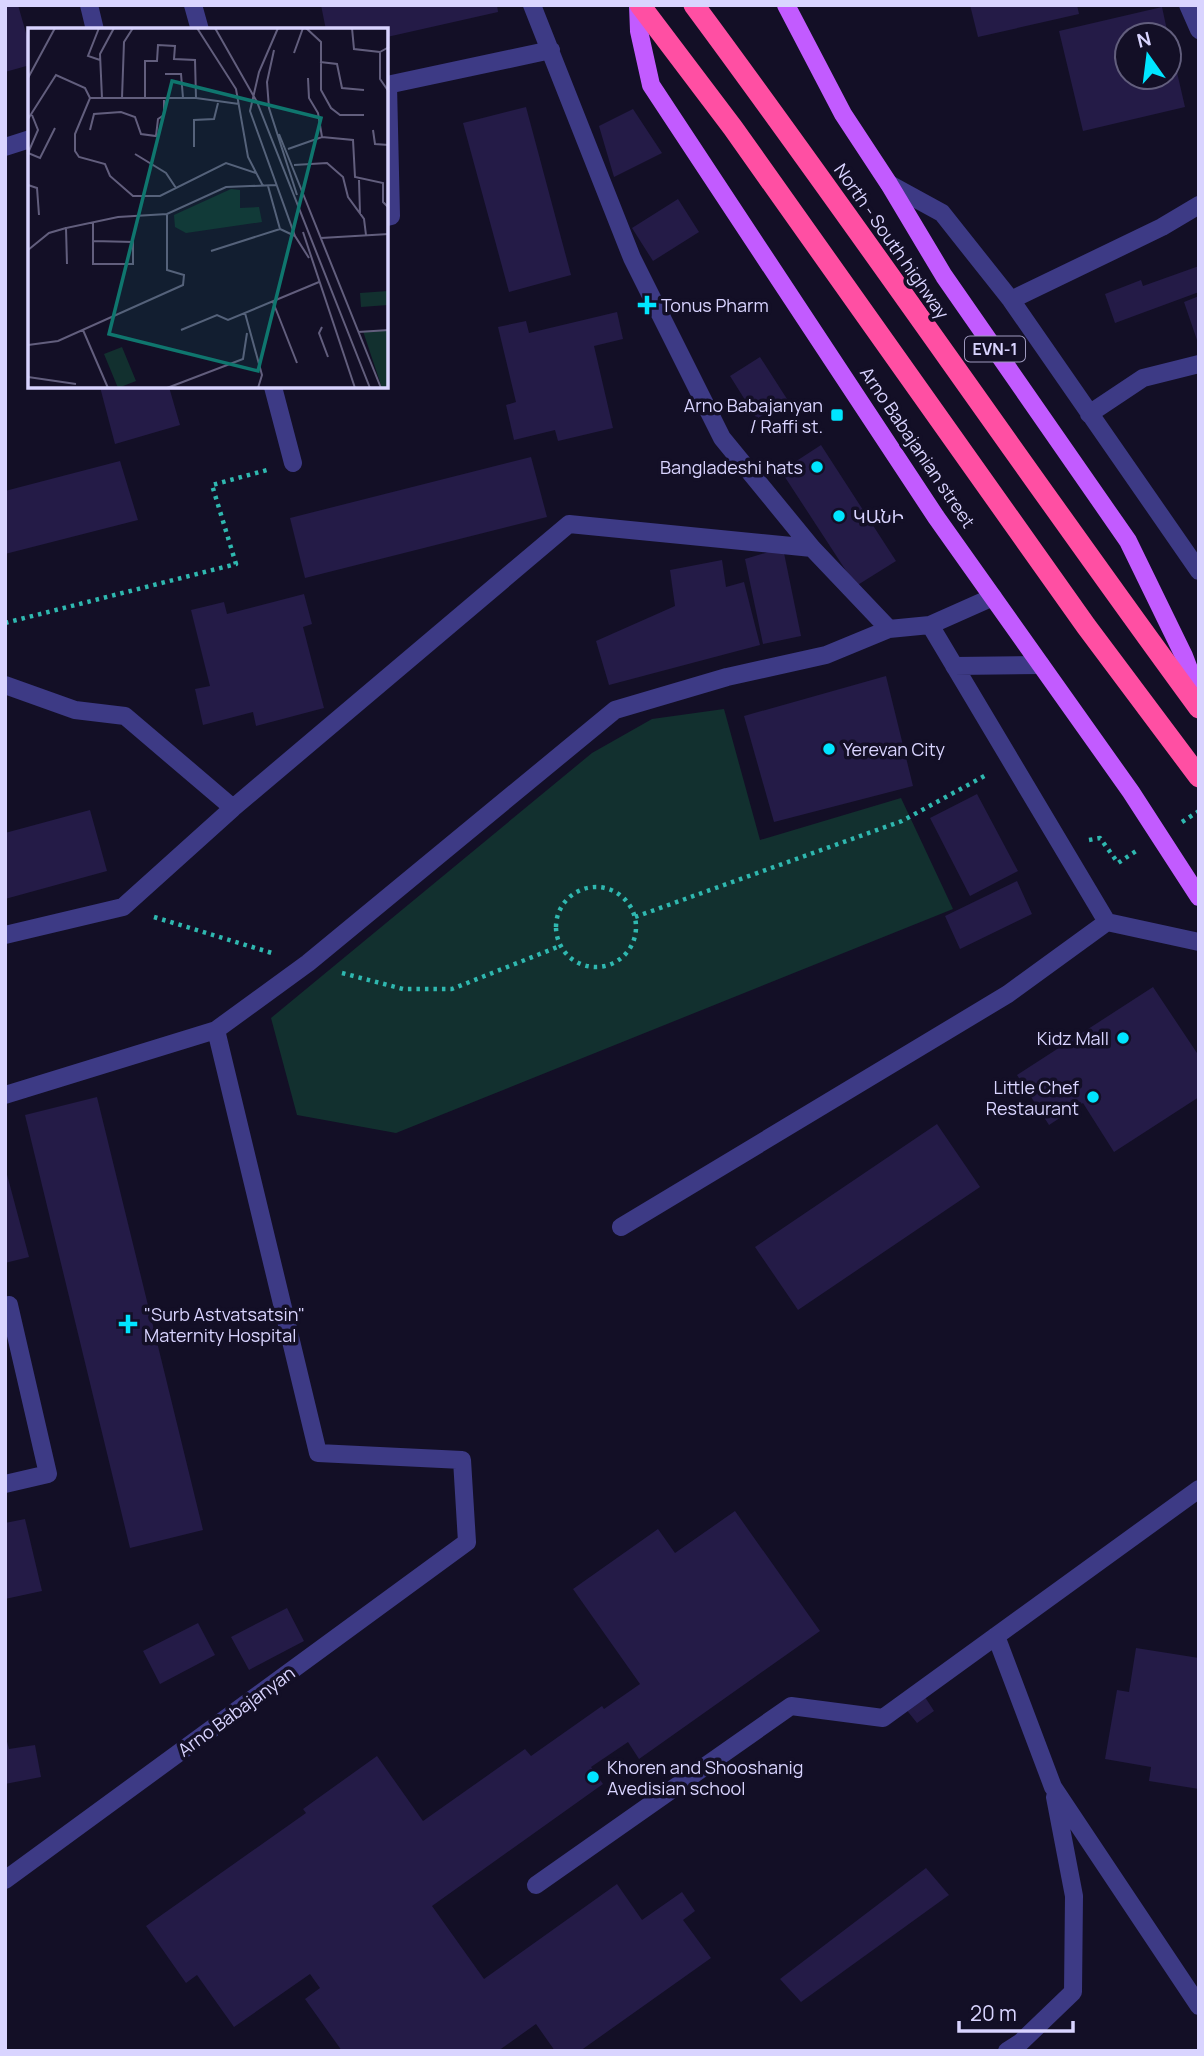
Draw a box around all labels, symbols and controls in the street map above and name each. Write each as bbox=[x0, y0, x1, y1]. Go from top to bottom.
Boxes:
north arrow bbox=[1113, 21, 1183, 91]
text: N bbox=[1134, 25, 1154, 54]
inset map bbox=[28, 28, 388, 388]
street label: North - South highway bbox=[829, 159, 955, 324]
place label: Tonus Pharm bbox=[661, 293, 769, 317]
marker: Tonus Pharm bbox=[639, 297, 655, 313]
road number: EVN-1 bbox=[965, 336, 1025, 362]
street label: Arno Babajanian street bbox=[855, 362, 981, 532]
place label: Arno Babajanyan / Raffi st. bbox=[684, 393, 823, 438]
marker: Arno Babajanyan / Raffi st. bbox=[829, 407, 845, 423]
place label: Bangladeshi hats bbox=[660, 455, 803, 479]
marker: Bangladeshi hats bbox=[809, 459, 825, 475]
place label: ԿԱՆԻ bbox=[853, 504, 904, 528]
marker: ԿԱՆԻ bbox=[831, 508, 847, 524]
place label: Yerevan City bbox=[843, 737, 945, 761]
marker: Yerevan City bbox=[821, 741, 837, 757]
place label: Kidz Mall bbox=[1037, 1026, 1109, 1050]
marker: Kidz Mall bbox=[1115, 1030, 1131, 1046]
place label: Little Chef Restaurant bbox=[986, 1075, 1080, 1120]
marker: Little Chef Restaurant bbox=[1085, 1089, 1101, 1105]
place label: "Surb Astvatsatsin" Maternity Hospital bbox=[144, 1302, 305, 1347]
marker: "Surb Astvatsatsin" Maternity Hospital bbox=[118, 1314, 138, 1334]
street label: Arno Babajanyan bbox=[173, 1660, 299, 1762]
place label: Khoren and Shooshanig Avedisian school bbox=[607, 1755, 803, 1800]
marker: Khoren and Shooshanig Avedisian school bbox=[585, 1769, 601, 1785]
scale bar bbox=[959, 1990, 1073, 2034]
text: 20 m bbox=[970, 1999, 1017, 2027]

